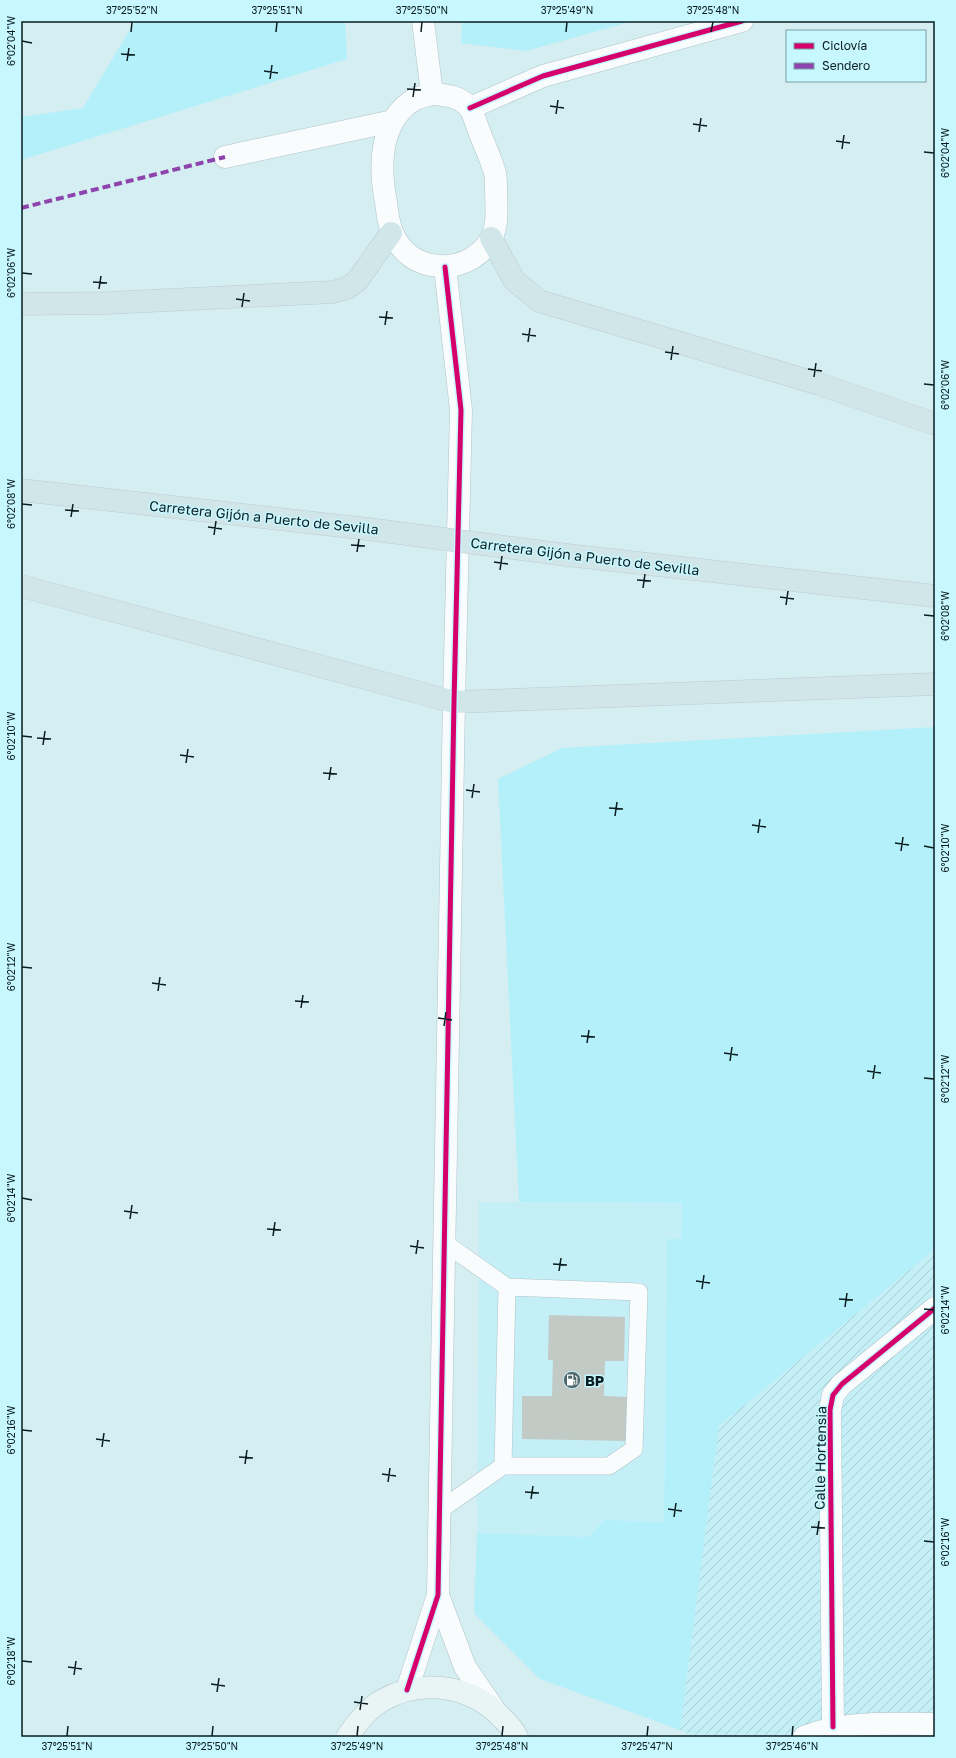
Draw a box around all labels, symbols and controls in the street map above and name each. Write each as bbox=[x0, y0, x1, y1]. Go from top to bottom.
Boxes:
text: 37°25'52"N bbox=[106, 4, 158, 16]
text: 37°25'51"N bbox=[252, 4, 303, 16]
text: 37°25'50"N bbox=[396, 4, 448, 16]
text: 37°25'49"N bbox=[541, 4, 593, 16]
text: 37°25'48"N bbox=[687, 4, 739, 16]
text: 6°02'04"W bbox=[5, 16, 17, 66]
legend bbox=[786, 30, 926, 82]
text: Ciclovía bbox=[822, 38, 867, 53]
text: Sendero bbox=[822, 58, 870, 73]
text: 6°02'04"W bbox=[939, 128, 951, 178]
text: 6°02'06"W bbox=[5, 248, 17, 298]
text: 6°02'06"W bbox=[939, 360, 951, 410]
text: 6°02'08"W bbox=[5, 479, 17, 529]
street label: Carretera Gijón a Puerto de Sevilla bbox=[148, 496, 380, 538]
street label: Carretera Gijón a Puerto de Sevilla bbox=[470, 534, 700, 578]
text: 6°02'08"W bbox=[939, 591, 951, 641]
text: 6°02'10"W bbox=[5, 711, 17, 760]
text: 6°02'10"W bbox=[939, 823, 951, 872]
text: 6°02'12"W bbox=[5, 942, 17, 991]
text: 6°02'12"W bbox=[939, 1054, 951, 1103]
text: 6°02'14"W bbox=[5, 1173, 17, 1222]
text: 6°02'14"W bbox=[939, 1285, 951, 1334]
fuel station icon: BP bbox=[562, 1370, 582, 1390]
place label: BP bbox=[585, 1372, 604, 1389]
text: 6°02'16"W bbox=[5, 1405, 17, 1454]
street label: Calle Hortensia bbox=[811, 1406, 829, 1510]
text: 6°02'16"W bbox=[939, 1517, 951, 1566]
text: 6°02'18"W bbox=[5, 1636, 17, 1685]
text: 37°25'51"N bbox=[42, 1740, 93, 1752]
text: 37°25'50"N bbox=[186, 1740, 238, 1752]
text: 37°25'49"N bbox=[331, 1740, 383, 1752]
text: 37°25'48"N bbox=[476, 1740, 528, 1752]
text: 37°25'47"N bbox=[621, 1740, 673, 1752]
text: 37°25'46"N bbox=[766, 1740, 818, 1752]

